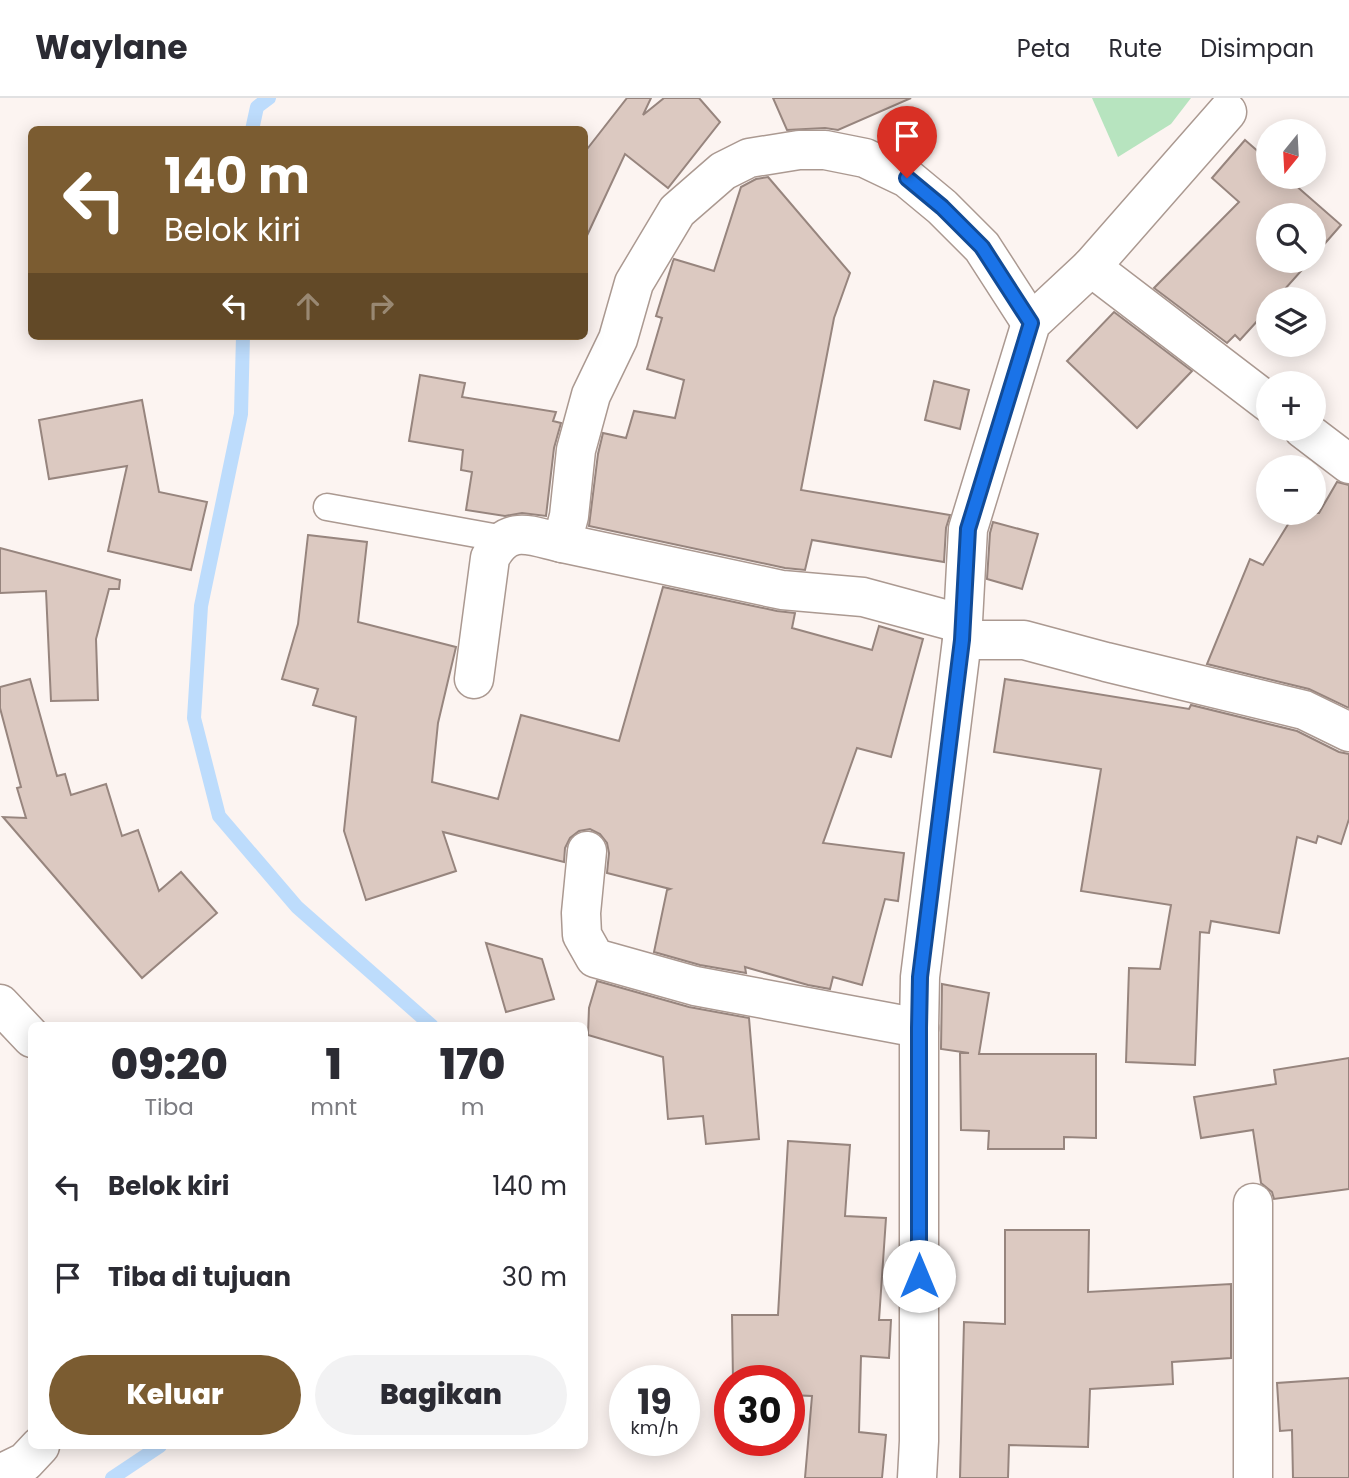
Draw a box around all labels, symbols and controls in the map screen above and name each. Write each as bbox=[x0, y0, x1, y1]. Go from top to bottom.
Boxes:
text: Waylane bbox=[35, 24, 188, 71]
text: Peta bbox=[1017, 32, 1071, 65]
text: Rute bbox=[1109, 32, 1162, 65]
text: Disimpan bbox=[1200, 32, 1314, 65]
pin bbox=[877, 106, 937, 178]
icon: arrive bbox=[888, 117, 926, 155]
north arrow bbox=[1256, 119, 1326, 189]
map controls bbox=[1256, 119, 1326, 525]
text: 140 m bbox=[164, 142, 310, 210]
icon: left bbox=[49, 154, 140, 245]
button: search bbox=[1256, 203, 1326, 273]
text: Belok kiri bbox=[164, 207, 301, 252]
icon: left bbox=[216, 287, 254, 325]
icon: ahead bbox=[289, 287, 327, 325]
icon: right bbox=[362, 287, 400, 325]
button: layers bbox=[1256, 287, 1326, 357]
button: + bbox=[1256, 371, 1326, 441]
button: − bbox=[1256, 455, 1326, 525]
text: 09:20 bbox=[111, 1035, 228, 1094]
text: 1 bbox=[326, 1035, 342, 1094]
text: 170 bbox=[440, 1035, 505, 1094]
text: Tiba bbox=[145, 1091, 194, 1123]
text: mnt bbox=[310, 1091, 357, 1123]
text: m bbox=[461, 1091, 484, 1123]
icon: left bbox=[49, 1168, 87, 1206]
text: Belok kiri bbox=[108, 1168, 230, 1204]
text: 140 m bbox=[492, 1168, 567, 1204]
position arrow bbox=[882, 1239, 956, 1313]
icon: arrive bbox=[49, 1259, 87, 1297]
text: Tiba di tujuan bbox=[108, 1259, 291, 1295]
text: 30 m bbox=[502, 1259, 567, 1295]
button: Keluar bbox=[49, 1355, 301, 1435]
button: Bagikan bbox=[315, 1355, 567, 1435]
speed limit sign: 30 bbox=[714, 1365, 805, 1456]
text: 19 bbox=[637, 1377, 672, 1426]
text: km/h bbox=[631, 1415, 678, 1440]

